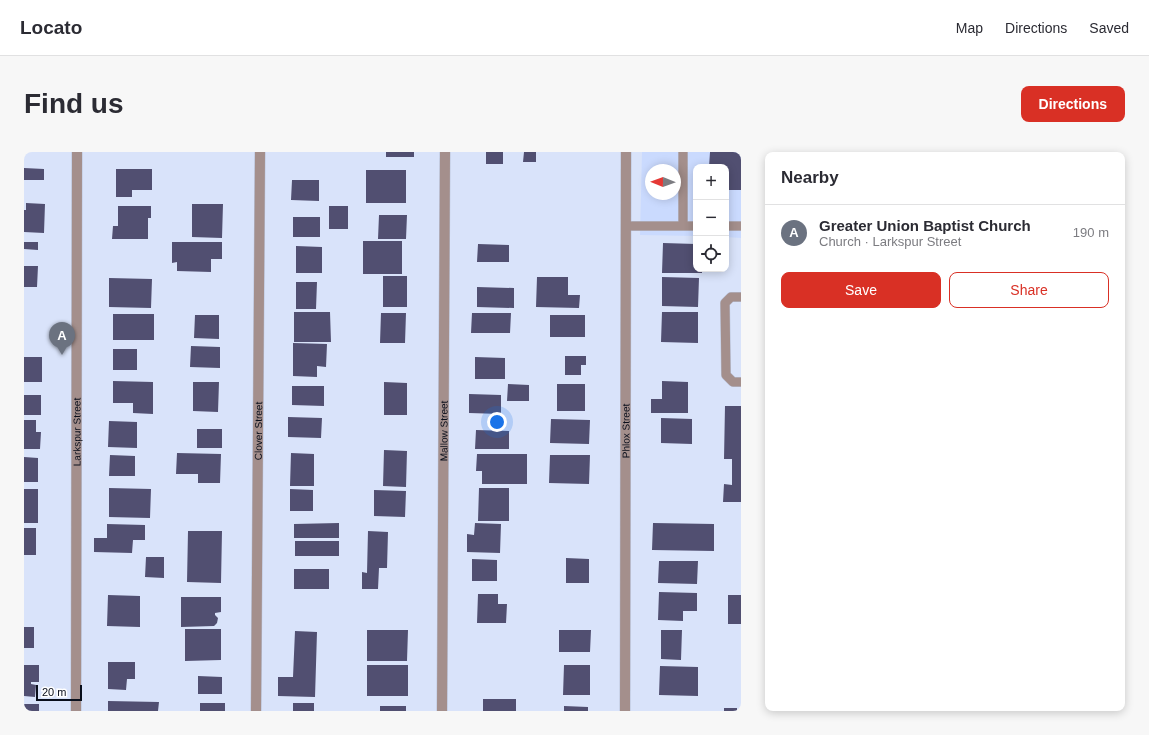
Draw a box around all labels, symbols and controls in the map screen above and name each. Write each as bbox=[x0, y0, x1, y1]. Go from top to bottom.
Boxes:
text: Locato bbox=[20, 17, 82, 38]
text: Map bbox=[956, 20, 983, 36]
text: Directions bbox=[1005, 20, 1067, 36]
text: Saved bbox=[1089, 20, 1129, 36]
button: Directions bbox=[1021, 86, 1125, 122]
text: Find us bbox=[24, 88, 124, 119]
north arrow bbox=[645, 164, 681, 200]
map controls bbox=[693, 164, 729, 272]
button: + bbox=[693, 164, 729, 200]
text: Nearby bbox=[781, 168, 839, 187]
button: − bbox=[693, 200, 729, 236]
text: Greater Union Baptist Church bbox=[819, 217, 1031, 234]
text: A bbox=[789, 225, 799, 240]
text: 190 m bbox=[1073, 225, 1109, 240]
text: Church · Larkspur Street bbox=[819, 234, 961, 249]
button: locate bbox=[693, 236, 729, 272]
button: Save bbox=[781, 272, 941, 308]
button: Share bbox=[949, 272, 1109, 308]
pin: A bbox=[49, 322, 75, 355]
street label: Larkspur Street bbox=[71, 398, 82, 466]
street label: Mallow Street bbox=[438, 400, 449, 461]
street label: Clover Street bbox=[252, 402, 264, 460]
street label: Phlox Street bbox=[620, 404, 631, 458]
your location bbox=[487, 412, 507, 432]
scale bar bbox=[36, 683, 82, 702]
text: 20 m bbox=[42, 686, 66, 698]

